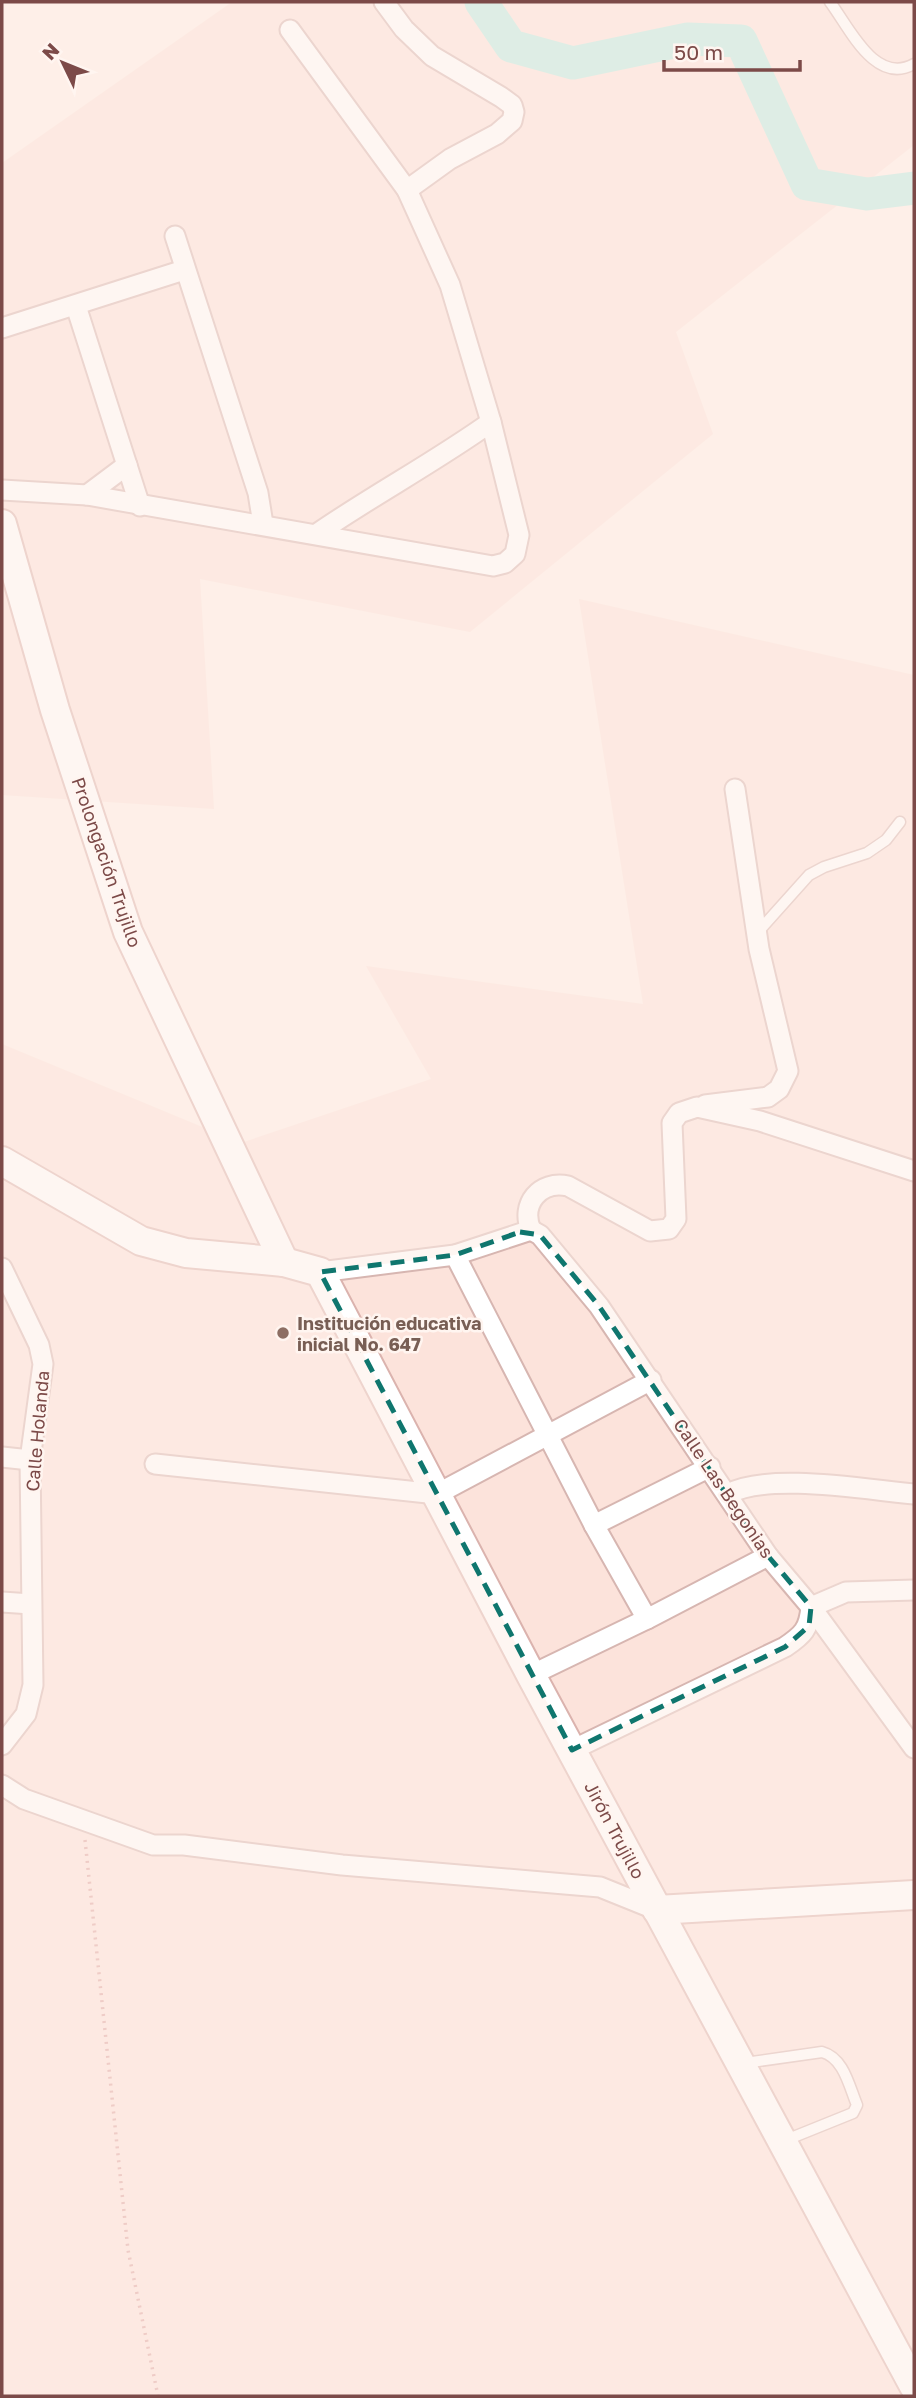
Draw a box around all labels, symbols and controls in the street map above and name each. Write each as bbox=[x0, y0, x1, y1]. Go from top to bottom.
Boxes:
north arrow bbox=[28, 28, 98, 98]
scale bar bbox=[664, 28, 800, 72]
text: N bbox=[37, 38, 64, 64]
text: 50 m bbox=[674, 39, 723, 65]
street label: Prolongación Trujillo bbox=[68, 774, 146, 950]
place label: Institución educativa inicial No. 647 bbox=[297, 1312, 481, 1355]
marker: Institución educativa inicial No. 647 bbox=[275, 1325, 291, 1341]
street label: Calle Holanda bbox=[21, 1370, 53, 1492]
street label: Calle Las Begonias bbox=[669, 1414, 779, 1562]
street label: Jirón Trujillo bbox=[580, 1777, 650, 1883]

